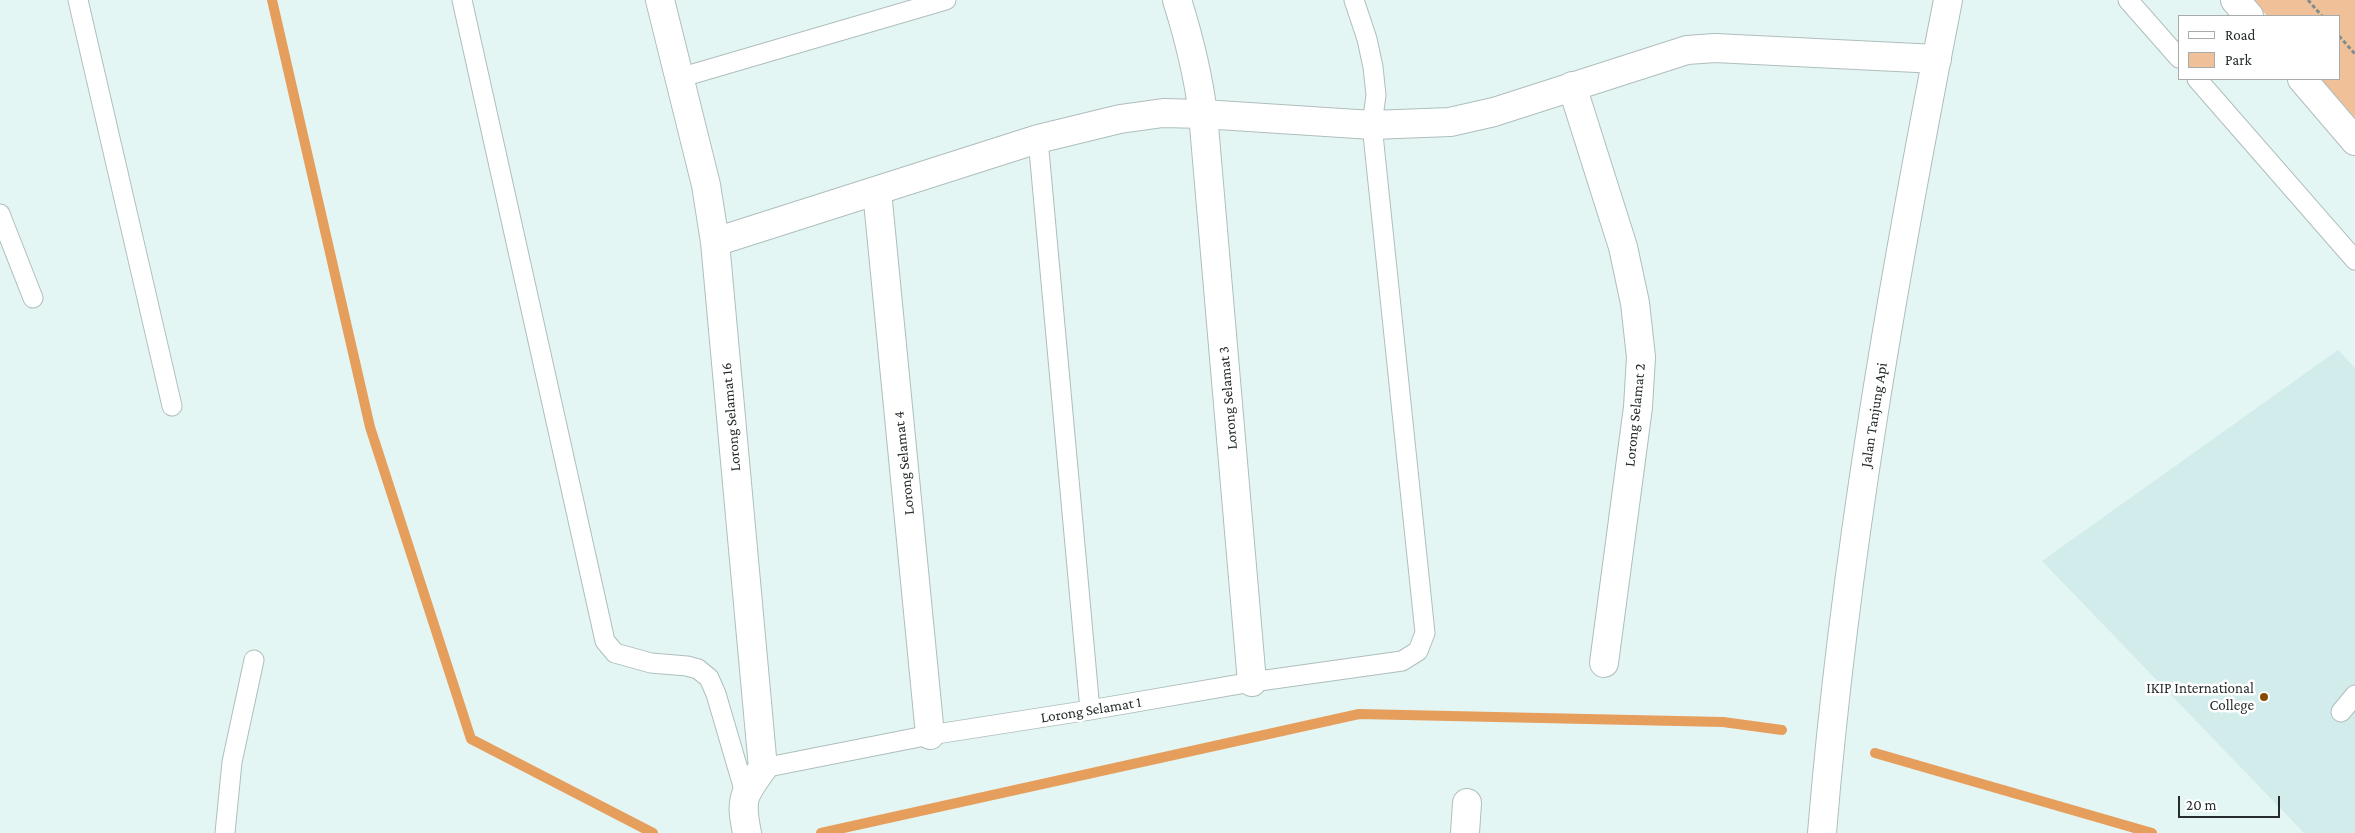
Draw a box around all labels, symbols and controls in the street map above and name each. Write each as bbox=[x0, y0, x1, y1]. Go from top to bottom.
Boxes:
legend bbox=[2178, 15, 2340, 80]
text: Road bbox=[2225, 27, 2255, 43]
text: Park bbox=[2225, 52, 2252, 68]
street label: Lorong Selamat 3 bbox=[1215, 345, 1241, 451]
street label: Jalan Tanjung Api bbox=[1857, 361, 1891, 469]
street label: Lorong Selamat 16 bbox=[717, 362, 745, 472]
street label: Lorong Selamat 2 bbox=[1621, 362, 1649, 468]
street label: Lorong Selamat 4 bbox=[890, 410, 918, 516]
place label: IKIP International College bbox=[2146, 679, 2254, 714]
marker: IKIP International College bbox=[2258, 691, 2270, 703]
street label: Lorong Selamat 1 bbox=[1039, 693, 1143, 727]
scale bar bbox=[2180, 786, 2282, 818]
text: 20 m bbox=[2186, 797, 2217, 813]

